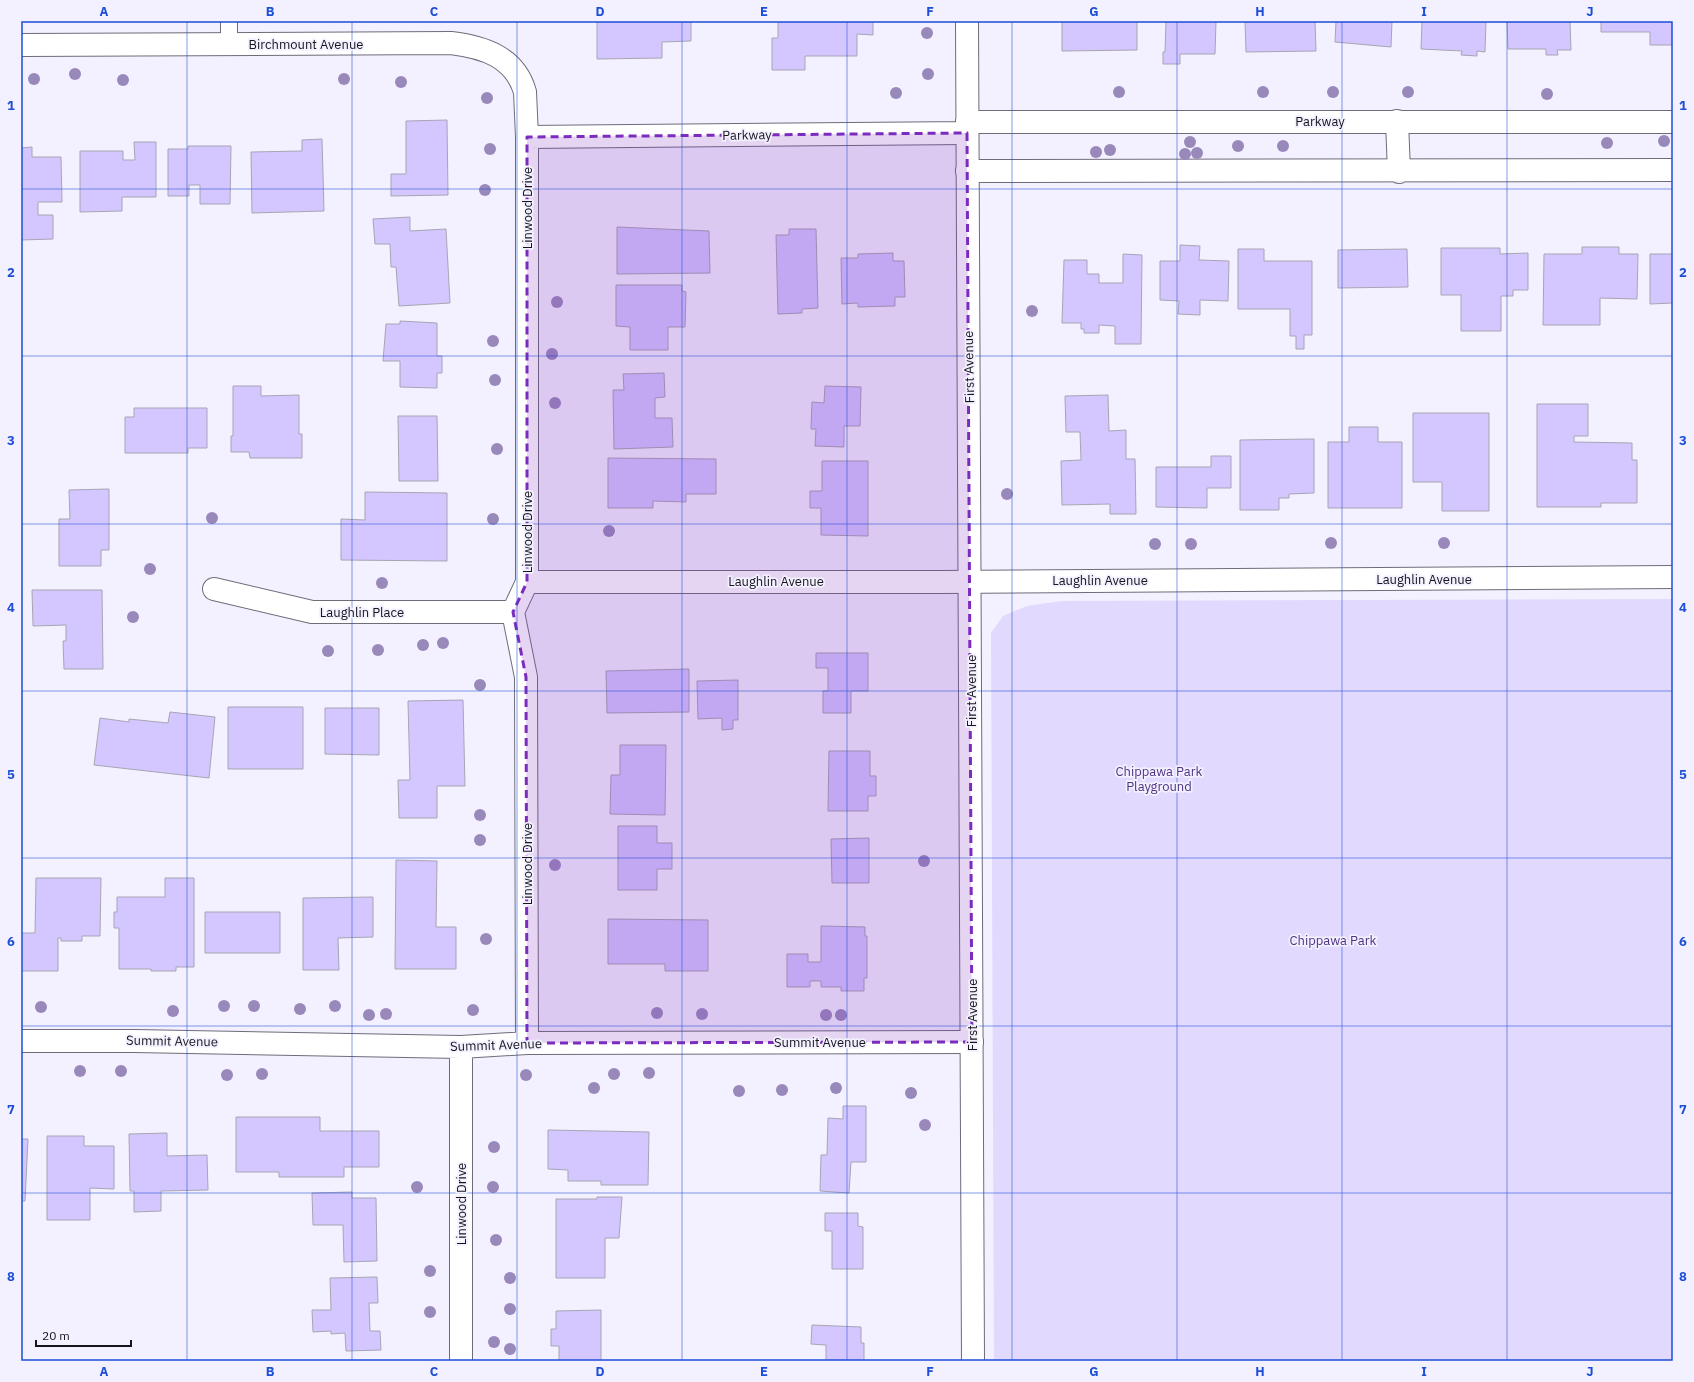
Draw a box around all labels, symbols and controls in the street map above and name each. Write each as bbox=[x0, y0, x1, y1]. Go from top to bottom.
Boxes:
text: A bbox=[100, 3, 109, 20]
text: B bbox=[266, 3, 275, 20]
text: C bbox=[430, 3, 439, 20]
text: D bbox=[595, 3, 605, 20]
text: E bbox=[760, 3, 768, 20]
text: F bbox=[926, 3, 934, 20]
text: G bbox=[1089, 3, 1099, 20]
text: H bbox=[1255, 3, 1265, 20]
text: I bbox=[1421, 3, 1427, 20]
text: J bbox=[1586, 3, 1594, 20]
street label: Birchmount Avenue bbox=[249, 36, 363, 53]
text: 1 bbox=[7, 97, 15, 114]
text: 1 bbox=[1679, 97, 1687, 114]
street label: Parkway bbox=[1295, 113, 1345, 130]
street label: Parkway bbox=[722, 126, 772, 144]
street label: Linwood Drive bbox=[519, 167, 536, 249]
text: 2 bbox=[7, 264, 15, 281]
text: 2 bbox=[1679, 264, 1687, 281]
street label: First Avenue bbox=[960, 331, 978, 403]
text: 3 bbox=[7, 432, 15, 449]
text: 3 bbox=[1679, 432, 1687, 449]
street label: Linwood Drive bbox=[519, 491, 536, 573]
street label: Laughlin Avenue bbox=[1376, 571, 1472, 588]
street label: Laughlin Avenue bbox=[1052, 572, 1148, 589]
street label: Laughlin Avenue bbox=[728, 573, 824, 590]
text: 4 bbox=[7, 599, 15, 616]
text: 4 bbox=[1679, 599, 1687, 616]
street label: Laughlin Place bbox=[320, 604, 404, 621]
street label: First Avenue bbox=[963, 655, 980, 727]
park label: Chippawa Park Playground bbox=[1116, 763, 1203, 795]
text: 5 bbox=[7, 766, 15, 783]
text: 5 bbox=[1679, 766, 1687, 783]
street label: Linwood Drive bbox=[519, 823, 536, 905]
park label: Chippawa Park bbox=[1290, 932, 1377, 949]
text: 6 bbox=[7, 933, 15, 950]
text: 6 bbox=[1679, 933, 1687, 950]
street label: First Avenue bbox=[964, 979, 981, 1051]
street label: Summit Avenue bbox=[126, 1032, 218, 1050]
street label: Summit Avenue bbox=[774, 1034, 866, 1051]
street label: Summit Avenue bbox=[450, 1035, 542, 1055]
text: 7 bbox=[7, 1101, 15, 1118]
text: 7 bbox=[1679, 1101, 1687, 1118]
street label: Linwood Drive bbox=[453, 1163, 470, 1245]
text: 8 bbox=[7, 1268, 15, 1285]
text: 8 bbox=[1679, 1268, 1687, 1285]
scale bar bbox=[36, 1322, 131, 1348]
text: 20 m bbox=[42, 1328, 70, 1343]
text: A bbox=[100, 1363, 109, 1380]
text: B bbox=[266, 1363, 275, 1380]
text: C bbox=[430, 1363, 439, 1380]
text: D bbox=[595, 1363, 605, 1380]
text: E bbox=[760, 1363, 768, 1380]
text: F bbox=[926, 1363, 934, 1380]
text: G bbox=[1089, 1363, 1099, 1380]
text: H bbox=[1255, 1363, 1265, 1380]
text: I bbox=[1421, 1363, 1427, 1380]
text: J bbox=[1586, 1363, 1594, 1380]

